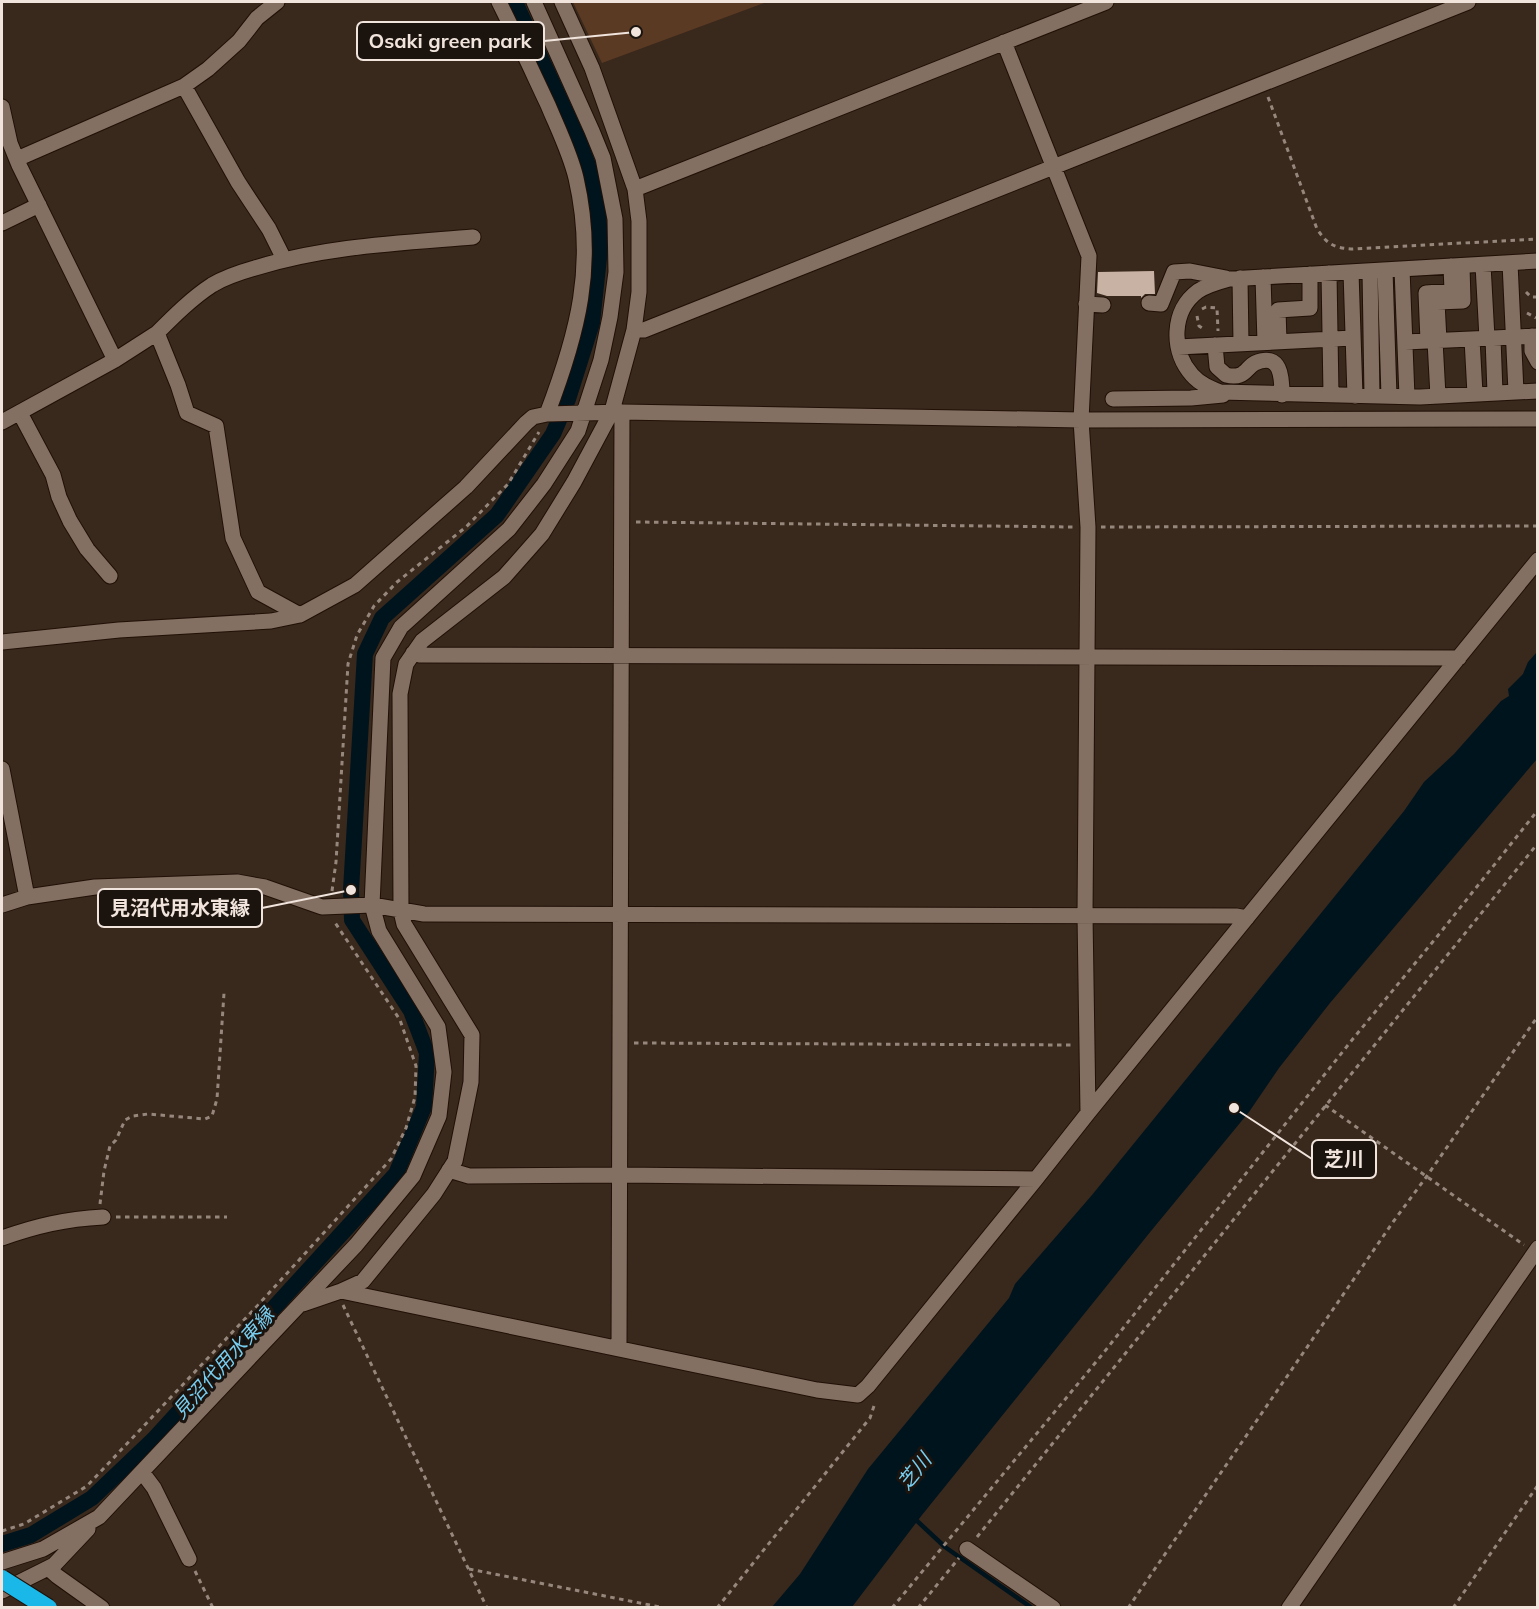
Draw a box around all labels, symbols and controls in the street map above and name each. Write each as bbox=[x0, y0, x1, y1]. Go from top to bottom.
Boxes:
callout: Osaki green park bbox=[357, 22, 544, 60]
text: Osaki green park bbox=[368, 28, 533, 53]
callout: 見沼代用水東縁 bbox=[98, 889, 262, 927]
text: 見沼代用水東縁 bbox=[110, 895, 250, 920]
callout: 芝川 bbox=[1312, 1140, 1376, 1178]
text: 芝川 bbox=[1324, 1146, 1364, 1171]
water label: 見沼代用水東縁 bbox=[167, 1301, 280, 1423]
water label: 芝川 bbox=[892, 1446, 938, 1494]

